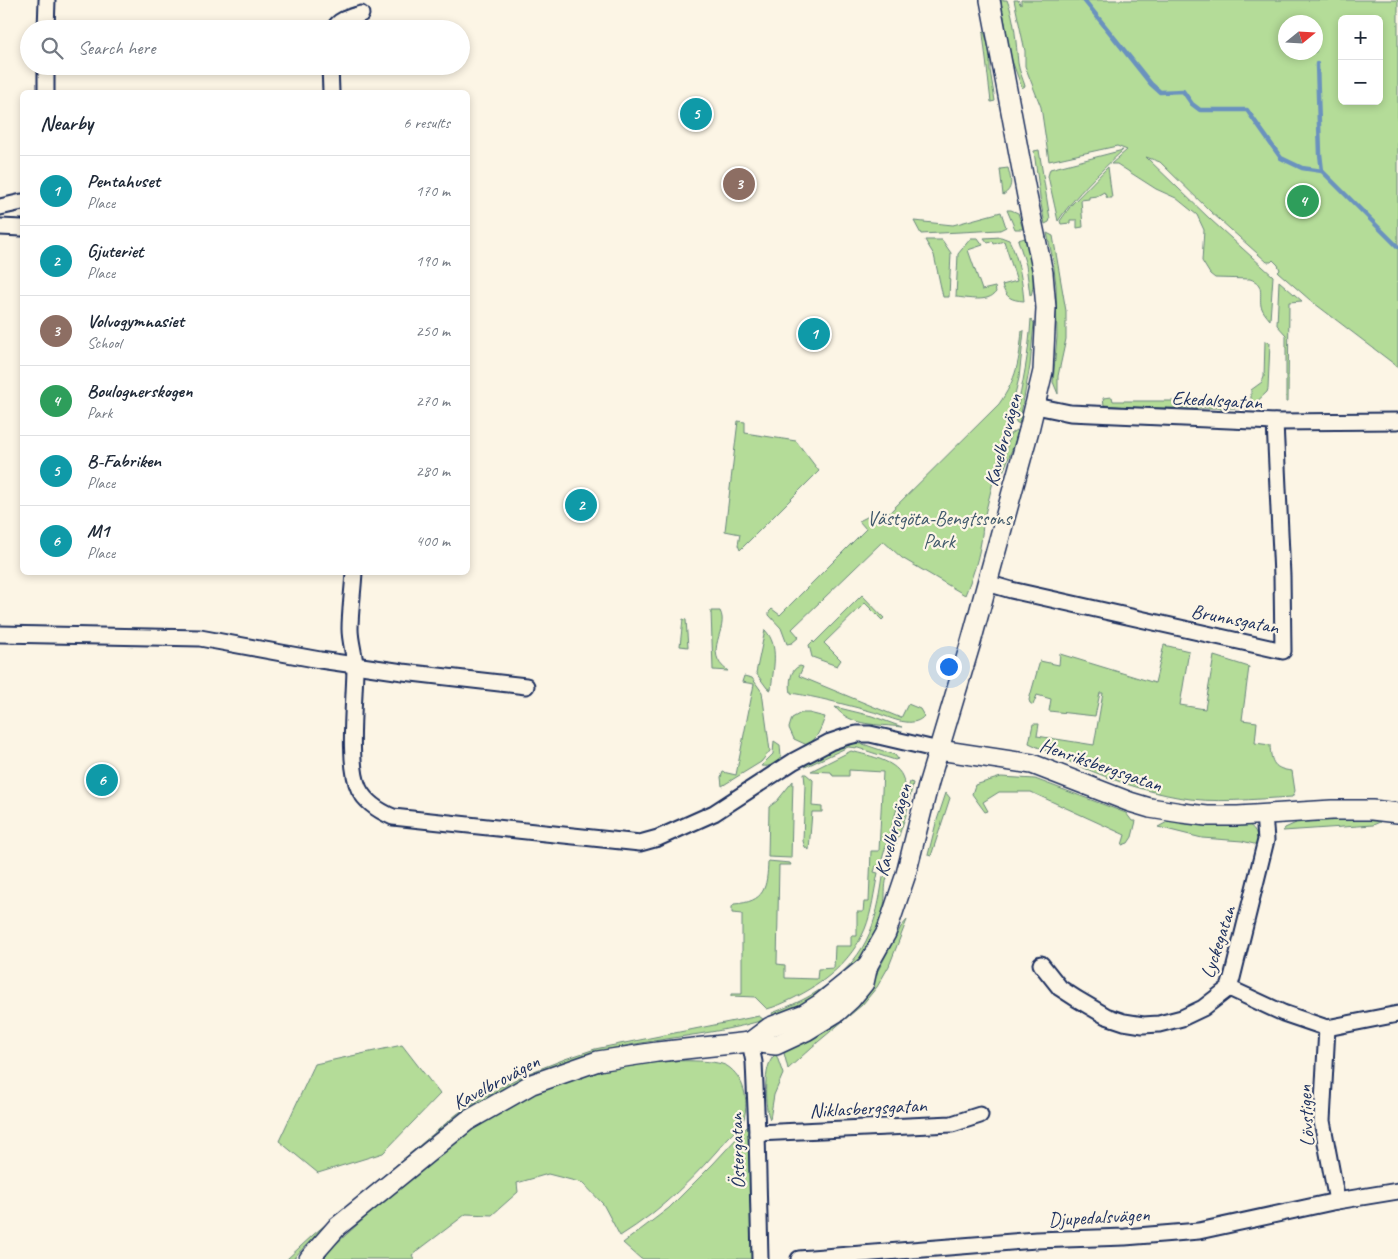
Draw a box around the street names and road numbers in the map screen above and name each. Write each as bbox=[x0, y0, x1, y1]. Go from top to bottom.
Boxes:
street label: Ekedalsgatan bbox=[1171, 385, 1264, 415]
street label: Kavelbrovägen bbox=[979, 390, 1028, 489]
street label: Brunnsgatan bbox=[1189, 598, 1282, 640]
street label: Henriksbergsgatan bbox=[1037, 732, 1166, 798]
street label: Kavelbrovägen bbox=[869, 780, 918, 879]
street label: Lyckegatan bbox=[1195, 902, 1242, 981]
street label: Kavelbrovägen bbox=[448, 1048, 545, 1115]
street label: Lövstigen bbox=[1292, 1083, 1320, 1148]
street label: Niklasbergsgatan bbox=[809, 1092, 928, 1124]
street label: Östergatan bbox=[723, 1112, 751, 1189]
street label: Djupedalsvägen bbox=[1048, 1202, 1151, 1232]

